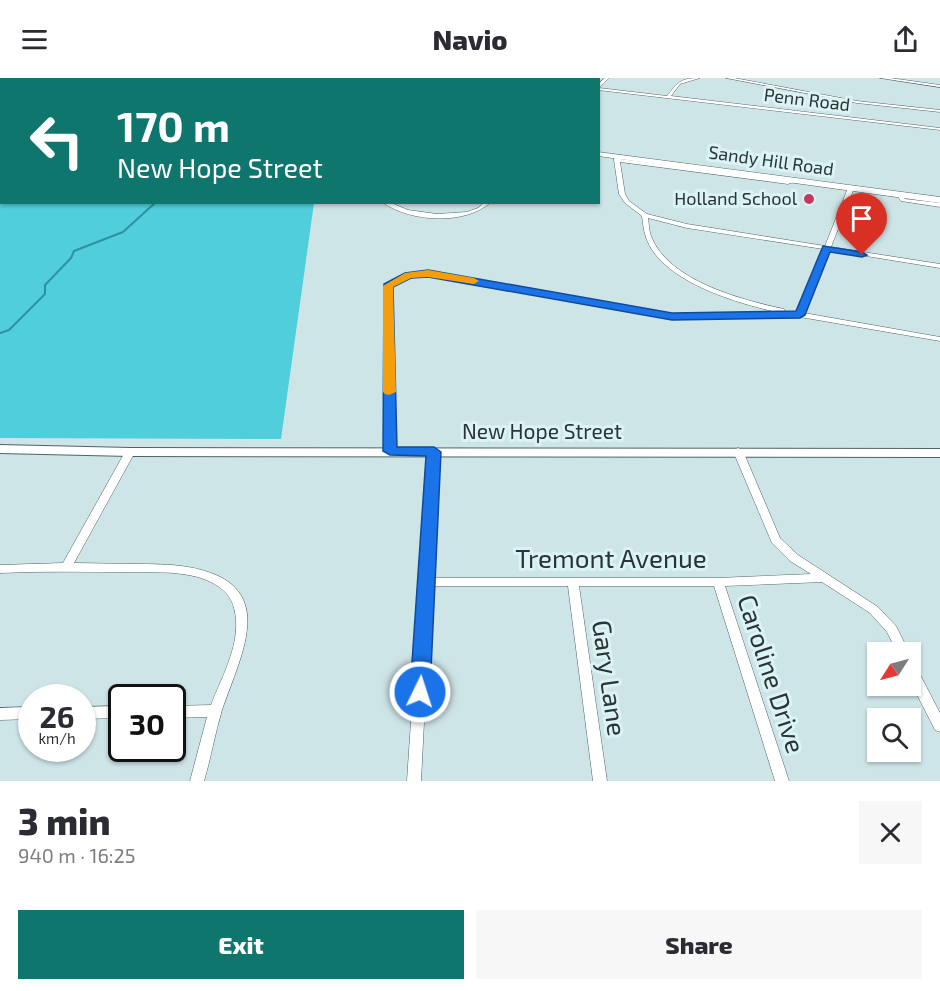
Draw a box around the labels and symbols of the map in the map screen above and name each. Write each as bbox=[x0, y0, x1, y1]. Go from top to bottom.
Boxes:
street label: Penn Road bbox=[763, 83, 851, 115]
street label: Sandy Hill Road bbox=[707, 140, 835, 180]
place label: Holland School bbox=[674, 187, 798, 209]
marker: Holland School bbox=[802, 192, 816, 206]
pin bbox=[836, 193, 887, 255]
street label: New Hope Street bbox=[462, 418, 622, 443]
street label: Tremont Avenue bbox=[515, 542, 707, 573]
street label: Caroline Drive bbox=[732, 590, 813, 757]
street label: Gary Lane bbox=[587, 618, 634, 738]
north arrow bbox=[867, 642, 921, 696]
position arrow bbox=[388, 660, 452, 724]
speed limit sign: 30 bbox=[108, 684, 186, 762]

